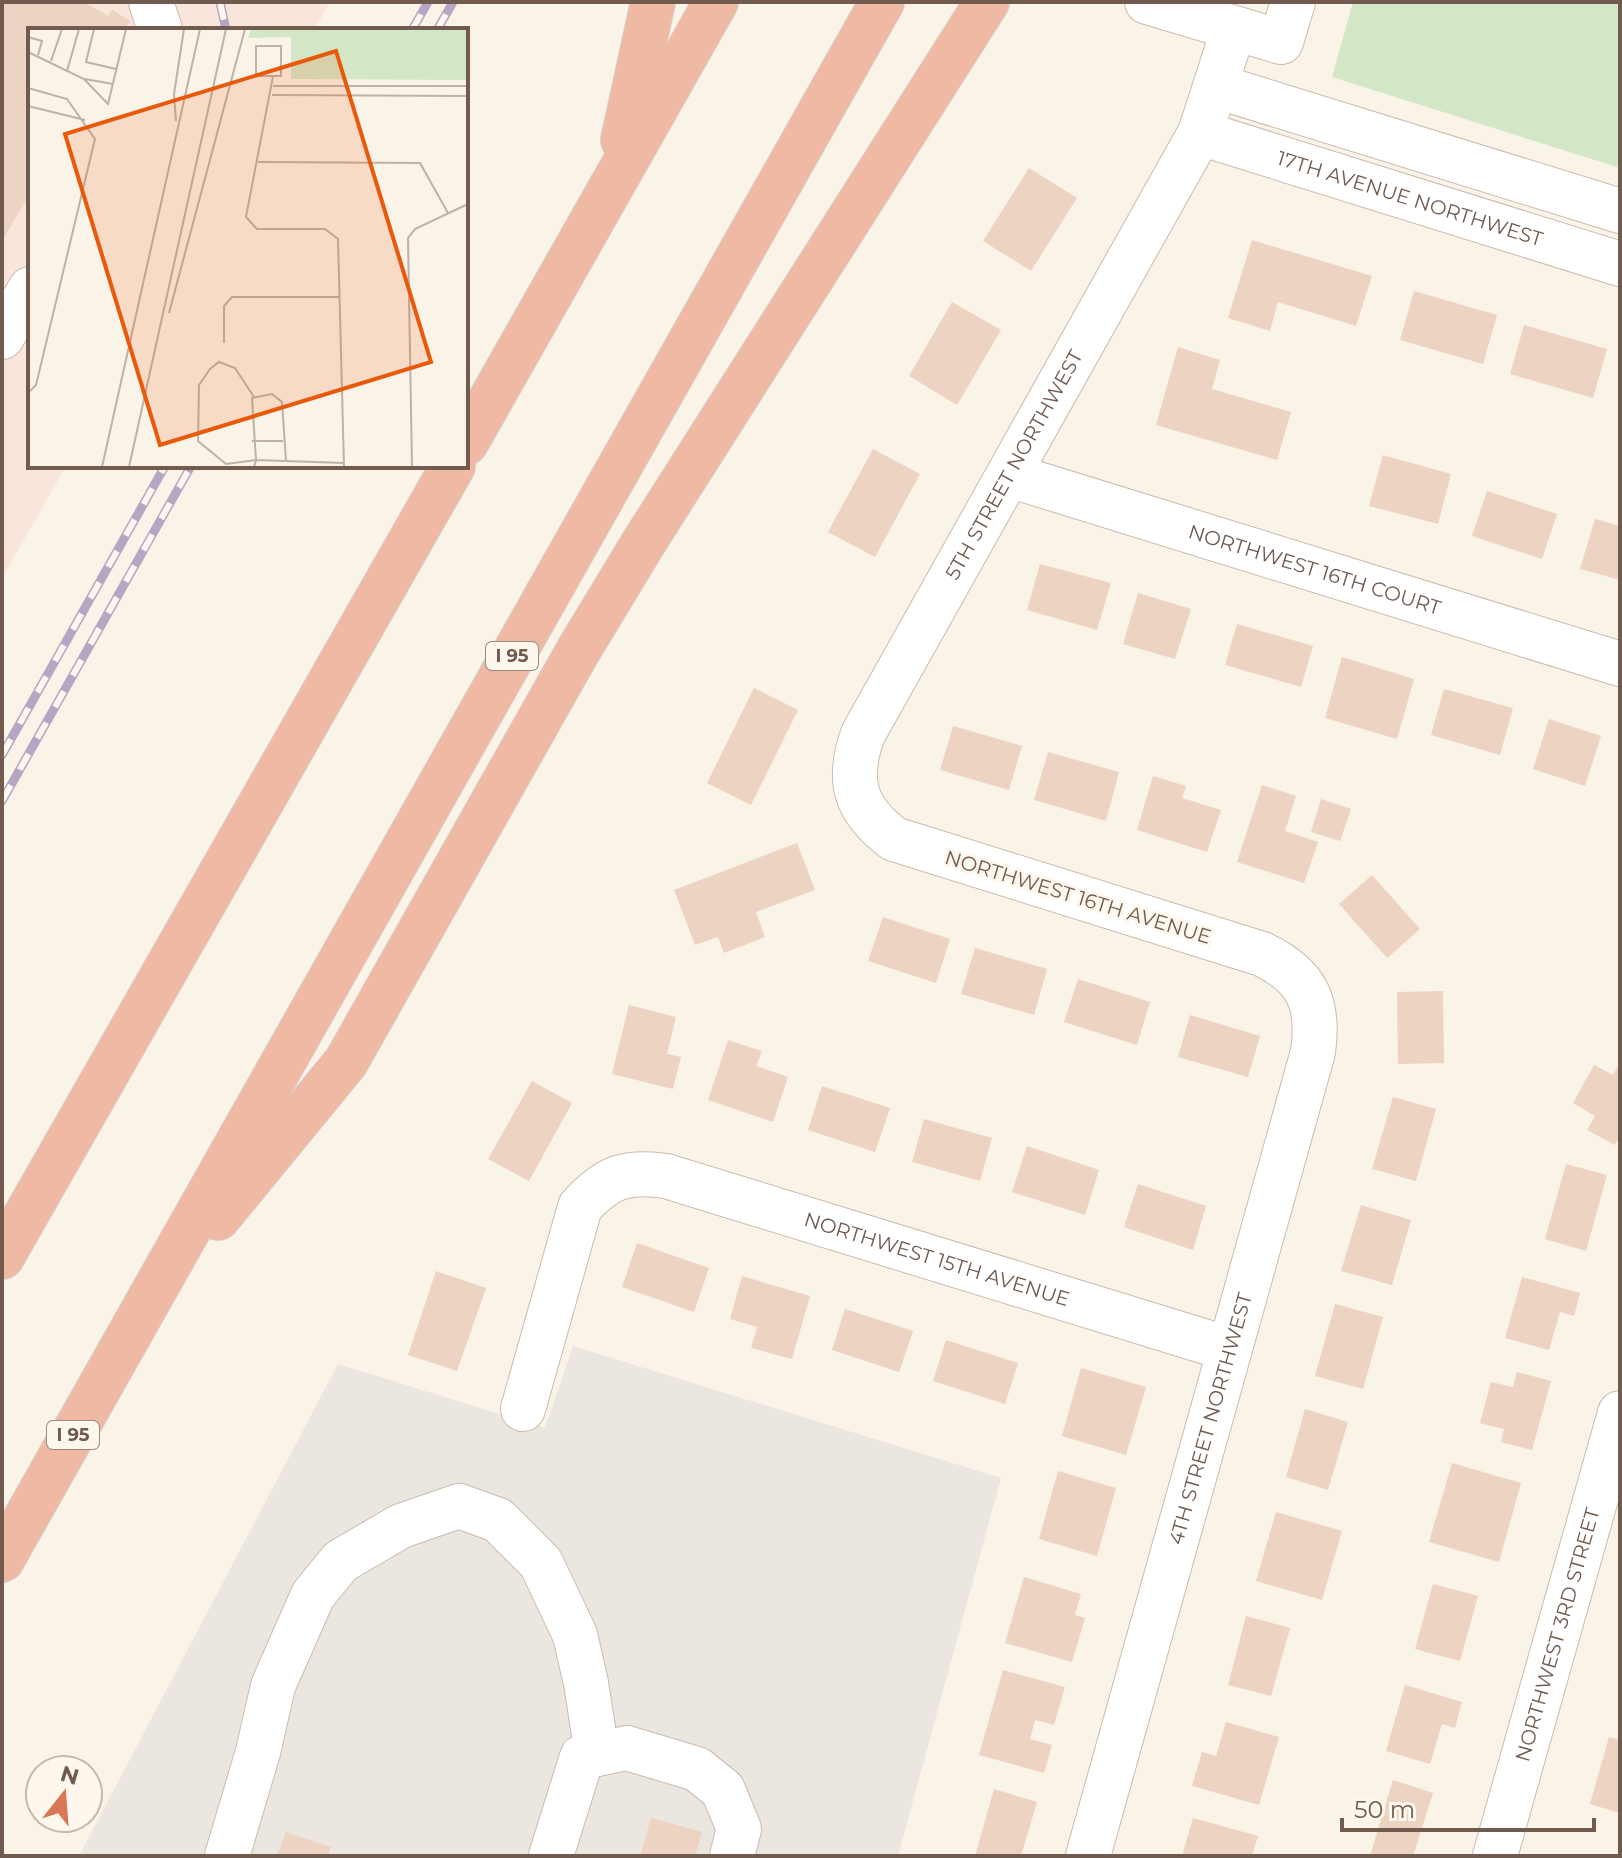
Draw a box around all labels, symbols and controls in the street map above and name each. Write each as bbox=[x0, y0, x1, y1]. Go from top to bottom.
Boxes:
inset map bbox=[28, 28, 468, 468]
street label: 17TH AVENUE NORTHWEST bbox=[1274, 146, 1546, 251]
street label: 5TH STREET NORTHWEST bbox=[940, 345, 1088, 584]
street label: NORTHWEST 16TH COURT bbox=[1186, 519, 1444, 620]
road number: I 95 bbox=[486, 642, 538, 670]
street label: NORTHWEST 16TH AVENUE bbox=[942, 845, 1214, 949]
street label: NORTHWEST 15TH AVENUE bbox=[801, 1207, 1073, 1311]
street label: 4TH STREET NORTHWEST bbox=[1164, 1290, 1257, 1547]
road number: I 95 bbox=[47, 1421, 99, 1449]
street label: NORTHWEST 3RD STREET bbox=[1510, 1504, 1605, 1764]
north arrow bbox=[24, 1754, 104, 1834]
text: N bbox=[57, 1760, 82, 1791]
scale bar bbox=[1342, 1782, 1594, 1832]
text: 50 m bbox=[1354, 1795, 1415, 1824]

